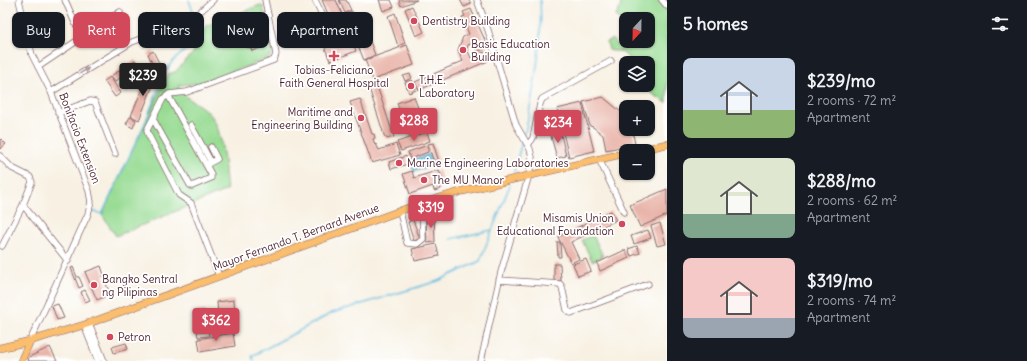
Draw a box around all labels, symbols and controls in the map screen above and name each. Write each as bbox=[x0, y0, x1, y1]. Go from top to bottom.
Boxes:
chip: Buy bbox=[12, 12, 65, 48]
chip: Rent bbox=[73, 12, 130, 48]
chip: Filters bbox=[138, 12, 204, 48]
chip: New bbox=[212, 12, 269, 48]
chip: Apartment bbox=[277, 12, 373, 48]
north arrow bbox=[619, 12, 655, 48]
map controls bbox=[619, 12, 655, 180]
text: 5 homes bbox=[683, 13, 748, 35]
icon: filters bbox=[989, 13, 1011, 35]
place label: Dentistry Building bbox=[422, 14, 510, 28]
marker: Dentistry Building bbox=[409, 16, 419, 26]
place label: Basic Education Building bbox=[471, 37, 550, 64]
marker: Basic Education Building bbox=[458, 45, 468, 55]
marker: Tobias-Feliciano Faith General Hospital bbox=[328, 50, 340, 62]
button: layers bbox=[619, 56, 655, 92]
pin: $239 bbox=[119, 63, 167, 97]
place label: Tobias-Feliciano Faith General Hospital bbox=[279, 63, 389, 90]
text: $239 bbox=[128, 67, 158, 84]
one-way arrow bbox=[78, 68, 90, 75]
text: $239/mo bbox=[807, 70, 875, 92]
place label: T.H.E. Laboratory bbox=[419, 73, 475, 100]
icon: home bbox=[715, 74, 763, 122]
marker: T.H.E. Laboratory bbox=[406, 81, 416, 91]
street label: Bonifacio Extension bbox=[56, 90, 104, 186]
text: 2 rooms · 72 m² bbox=[807, 92, 896, 109]
button: + bbox=[619, 100, 655, 136]
place label: Maritime and Engineering Building bbox=[251, 105, 354, 132]
pin: $288 bbox=[390, 108, 438, 142]
text: Apartment bbox=[807, 109, 870, 126]
pin: $234 bbox=[534, 110, 582, 144]
text: $288 bbox=[399, 112, 429, 129]
marker: Maritime and Engineering Building bbox=[356, 113, 366, 123]
text: $234 bbox=[543, 114, 573, 131]
button: − bbox=[619, 144, 655, 180]
place label: Marine Engineering Laboratories bbox=[407, 156, 569, 170]
marker: Marine Engineering Laboratories bbox=[394, 158, 404, 168]
text: $288/mo bbox=[807, 170, 876, 192]
place label: The MU Manor bbox=[432, 173, 504, 187]
icon: home bbox=[715, 174, 763, 222]
marker: The MU Manor bbox=[419, 175, 429, 185]
text: 2 rooms · 62 m² bbox=[807, 192, 897, 209]
pin: $319 bbox=[407, 195, 455, 229]
text: $319 bbox=[417, 199, 445, 216]
street label: Mayor Fernando T. Bernard Avenue bbox=[211, 200, 381, 274]
text: Apartment bbox=[807, 209, 870, 226]
place label: Misamis Union Educational Foundation bbox=[497, 211, 614, 238]
marker: Misamis Union Educational Foundation bbox=[617, 219, 627, 229]
text: $319/mo bbox=[807, 270, 873, 292]
place label: Bangko Sentral ng Pilipinas bbox=[102, 272, 177, 299]
icon: home bbox=[715, 274, 763, 322]
marker: Bangko Sentral ng Pilipinas bbox=[89, 280, 99, 290]
text: 2 rooms · 74 m² bbox=[807, 292, 896, 309]
pin: $362 bbox=[192, 308, 240, 342]
text: Apartment bbox=[807, 309, 870, 326]
text: $362 bbox=[201, 312, 231, 329]
place label: Petron bbox=[118, 330, 151, 344]
marker: Petron bbox=[105, 332, 115, 342]

